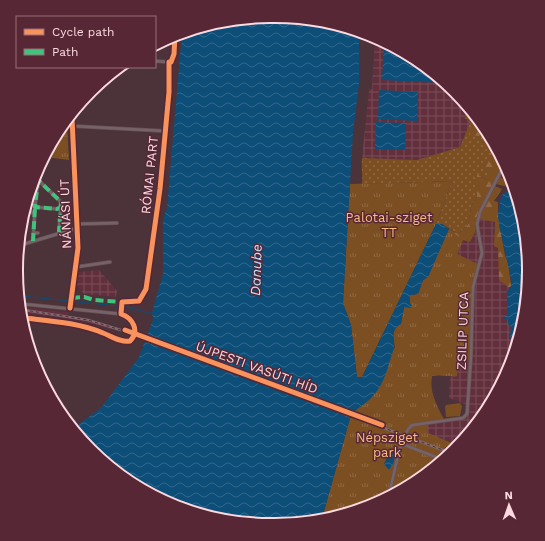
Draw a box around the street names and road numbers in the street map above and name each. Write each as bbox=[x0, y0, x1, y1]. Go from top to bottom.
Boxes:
street label: RÓMAI PART bbox=[137, 135, 161, 215]
street label: NÁNÁSI ÚT bbox=[56, 179, 74, 249]
street label: ZSILIP UTCA bbox=[454, 291, 471, 370]
street label: ÚJPESTI VASÚTI HÍD bbox=[194, 337, 320, 397]

